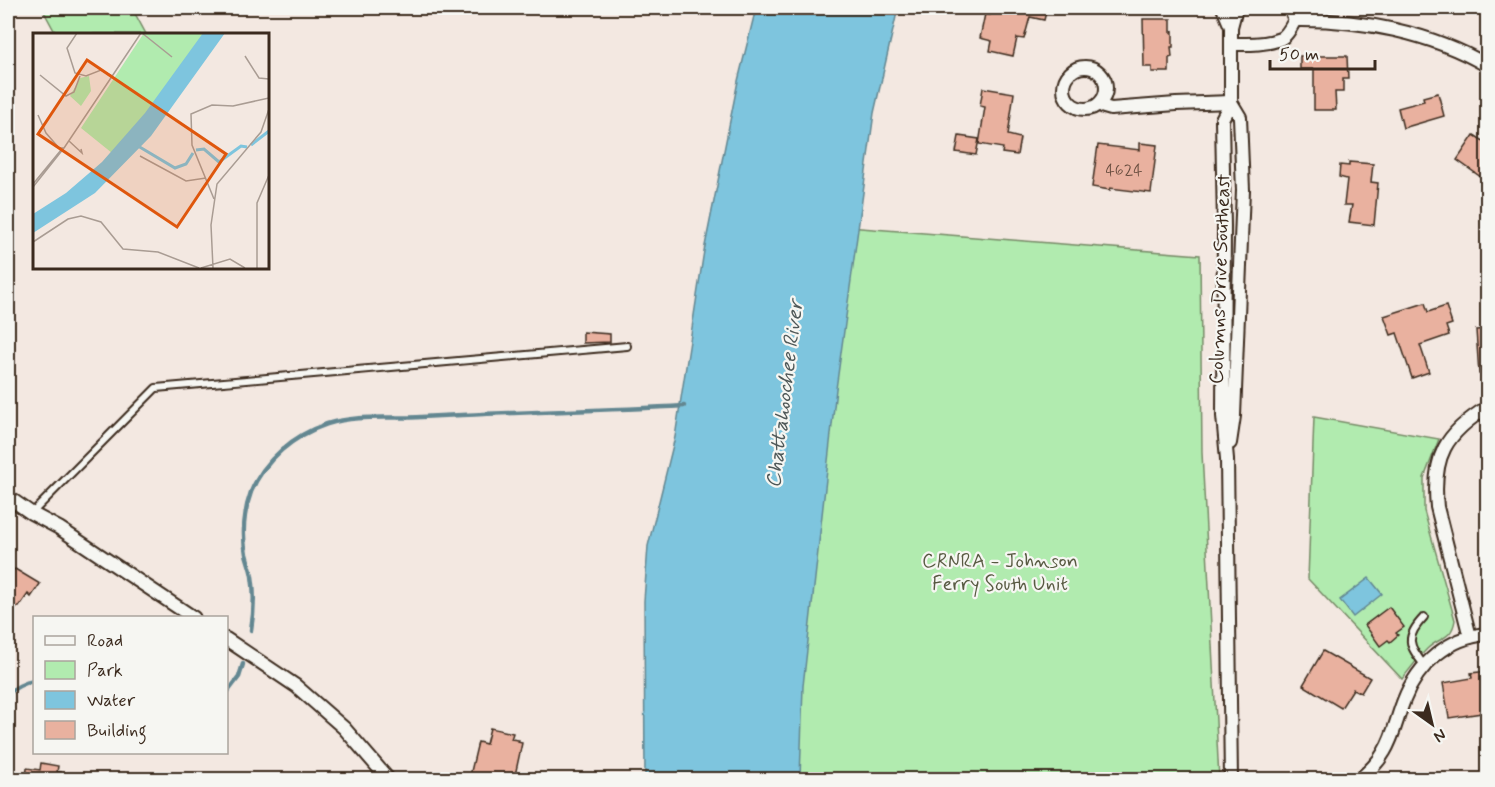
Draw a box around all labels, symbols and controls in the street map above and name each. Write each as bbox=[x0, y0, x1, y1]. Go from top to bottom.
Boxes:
inset map bbox=[33, 33, 268, 268]
scale bar bbox=[1270, 33, 1375, 71]
text: 50 m bbox=[1279, 43, 1319, 67]
house number: 4624 bbox=[1105, 160, 1143, 181]
street label: Columns Drive Southeast bbox=[1203, 173, 1238, 385]
water label: Chattahoochee River bbox=[760, 296, 811, 489]
park label: CRNRA - Johnson Ferry South Unit bbox=[922, 548, 1078, 598]
legend bbox=[33, 616, 228, 754]
text: Road bbox=[87, 629, 123, 653]
text: Park bbox=[87, 659, 123, 683]
text: Water bbox=[87, 689, 136, 713]
north arrow bbox=[1402, 694, 1462, 754]
text: Building bbox=[87, 719, 147, 745]
text: N bbox=[1429, 724, 1450, 747]

